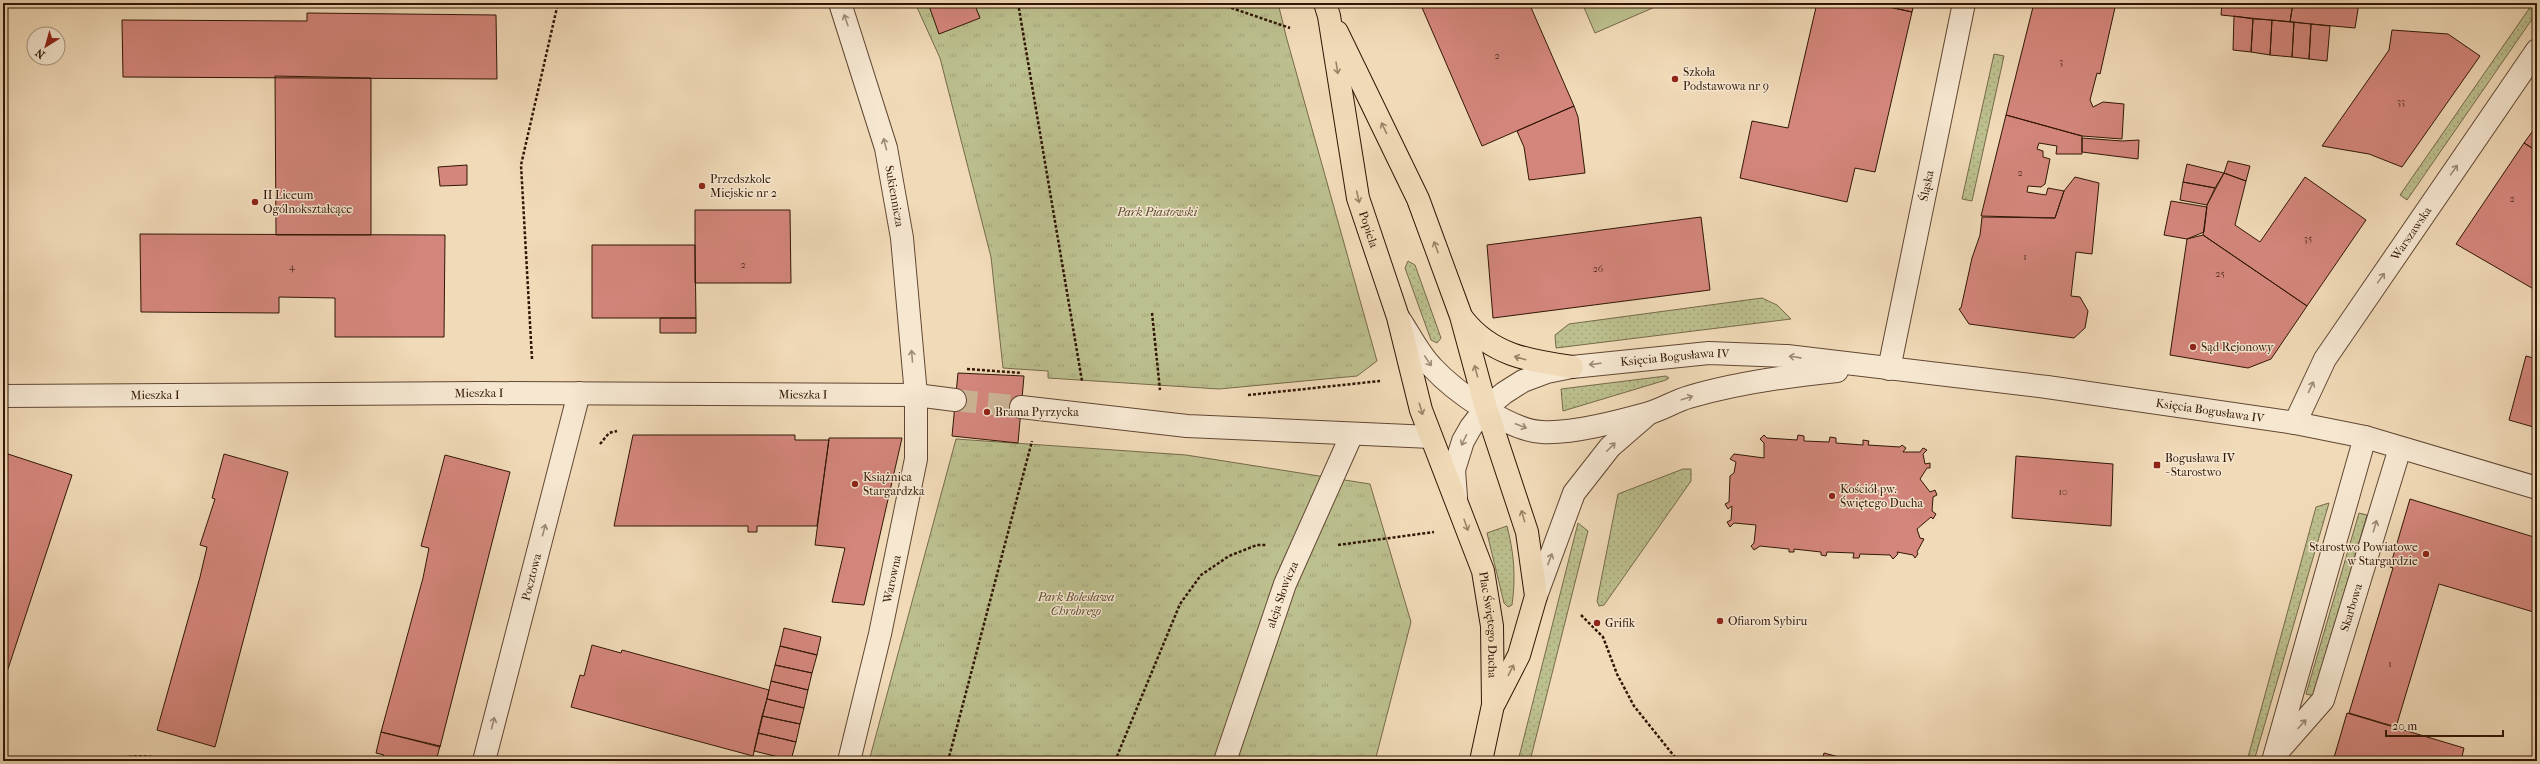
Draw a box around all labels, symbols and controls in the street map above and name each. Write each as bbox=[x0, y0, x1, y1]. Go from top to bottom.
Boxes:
one-way arrow bbox=[842, 14, 849, 27]
north arrow bbox=[26, 26, 66, 66]
text: N bbox=[33, 45, 48, 61]
house number: 2 bbox=[1494, 50, 1500, 62]
house number: 3 bbox=[2059, 56, 2063, 68]
one-way arrow bbox=[1333, 61, 1341, 74]
place label: Szkoła Podstawowa nr 9 bbox=[1683, 65, 1769, 93]
marker: Szkoła Podstawowa nr 9 bbox=[1670, 74, 1680, 84]
house number: 33 bbox=[2397, 96, 2405, 108]
one-way arrow bbox=[1380, 122, 1387, 134]
one-way arrow bbox=[880, 138, 888, 151]
street label: Sukiennicza bbox=[882, 164, 907, 228]
one-way arrow bbox=[2450, 165, 2458, 176]
house number: 2 bbox=[2017, 167, 2023, 179]
street label: Śląska bbox=[1916, 169, 1937, 203]
place label: Przedszkole Miejskie nr 2 bbox=[710, 172, 777, 200]
marker: Przedszkole Miejskie nr 2 bbox=[697, 181, 707, 191]
place label: II Liceum Ogólnokształcące bbox=[263, 188, 352, 216]
one-way arrow bbox=[1355, 190, 1363, 203]
house number: 2 bbox=[2509, 193, 2515, 205]
marker: II Liceum Ogólnokształcące bbox=[250, 197, 260, 207]
street label: Warszawska bbox=[2387, 204, 2435, 264]
park label: Park Piastowski bbox=[1116, 205, 1199, 219]
street label: Popiela bbox=[1356, 209, 1381, 250]
house number: 35 bbox=[2304, 233, 2312, 245]
one-way arrow bbox=[1431, 242, 1439, 254]
house number: 1 bbox=[2023, 251, 2027, 263]
house number: 2 bbox=[740, 259, 746, 271]
house number: 4 bbox=[289, 261, 296, 273]
house number: 26 bbox=[1593, 263, 1604, 275]
house number: 25 bbox=[2215, 268, 2225, 280]
one-way arrow bbox=[2377, 272, 2385, 283]
place label: Sąd Rejonowy bbox=[2201, 340, 2274, 354]
marker: Sąd Rejonowy bbox=[2188, 342, 2198, 352]
street label: Księcia Bogusława IV bbox=[1620, 346, 1731, 369]
one-way arrow bbox=[908, 350, 915, 363]
one-way arrow bbox=[1789, 353, 1802, 361]
one-way arrow bbox=[1513, 354, 1526, 361]
one-way arrow bbox=[1424, 355, 1432, 366]
one-way arrow bbox=[1589, 360, 1602, 368]
one-way arrow bbox=[1472, 365, 1479, 378]
one-way arrow bbox=[2308, 382, 2315, 394]
street label: Mieszka I bbox=[454, 386, 504, 400]
street label: Mieszka I bbox=[778, 387, 828, 402]
street label: Mieszka I bbox=[130, 388, 180, 402]
one-way arrow bbox=[1680, 394, 1693, 401]
street label: Księcia Bogusława IV bbox=[2155, 396, 2266, 426]
one-way arrow bbox=[1418, 402, 1425, 415]
place label: Brama Pyrzycka bbox=[995, 405, 1079, 419]
marker: Brama Pyrzycka bbox=[982, 407, 992, 417]
one-way arrow bbox=[1514, 423, 1526, 430]
one-way arrow bbox=[1460, 434, 1467, 446]
one-way arrow bbox=[1606, 442, 1616, 452]
place label: Bogusława IV - Starostwo bbox=[2165, 451, 2236, 479]
marker: Bogusława IV - Starostwo bbox=[2152, 460, 2162, 470]
place label: Książnica Stargardzka bbox=[863, 470, 925, 498]
marker: Książnica Stargardzka bbox=[850, 479, 860, 489]
place label: Kościół pw. Świętego Ducha bbox=[1840, 482, 1923, 510]
house number: 10 bbox=[2058, 486, 2068, 498]
marker: Kościół pw. Świętego Ducha bbox=[1827, 491, 1837, 501]
one-way arrow bbox=[1519, 510, 1526, 523]
one-way arrow bbox=[1463, 519, 1471, 531]
one-way arrow bbox=[2372, 519, 2379, 532]
one-way arrow bbox=[541, 523, 548, 536]
place label: Starostwo Powiatowe w Stargardzie bbox=[2309, 540, 2418, 568]
marker: Starostwo Powiatowe w Stargardzie bbox=[2421, 549, 2431, 559]
street label: Pocztowa bbox=[519, 552, 544, 602]
street label: Warowna bbox=[880, 553, 904, 605]
one-way arrow bbox=[1546, 554, 1554, 566]
street label: aleja Słowicza bbox=[1264, 559, 1301, 630]
street label: Plac Świętego Ducha bbox=[1476, 571, 1500, 679]
street label: Skarbowa bbox=[2337, 581, 2365, 633]
park label: Park Bolesława Chrobrego bbox=[1037, 590, 1114, 618]
place label: Ofiarom Sybiru bbox=[1728, 614, 1808, 628]
place label: Grifik bbox=[1605, 616, 1636, 630]
marker: Ofiarom Sybiru bbox=[1715, 616, 1725, 626]
marker: Grifik bbox=[1592, 618, 1602, 628]
house number: 1 bbox=[2388, 658, 2392, 670]
one-way arrow bbox=[1508, 665, 1515, 677]
scale bar bbox=[2386, 712, 2503, 738]
one-way arrow bbox=[490, 717, 498, 730]
one-way arrow bbox=[2297, 719, 2306, 729]
text: 20 m bbox=[2392, 719, 2417, 733]

